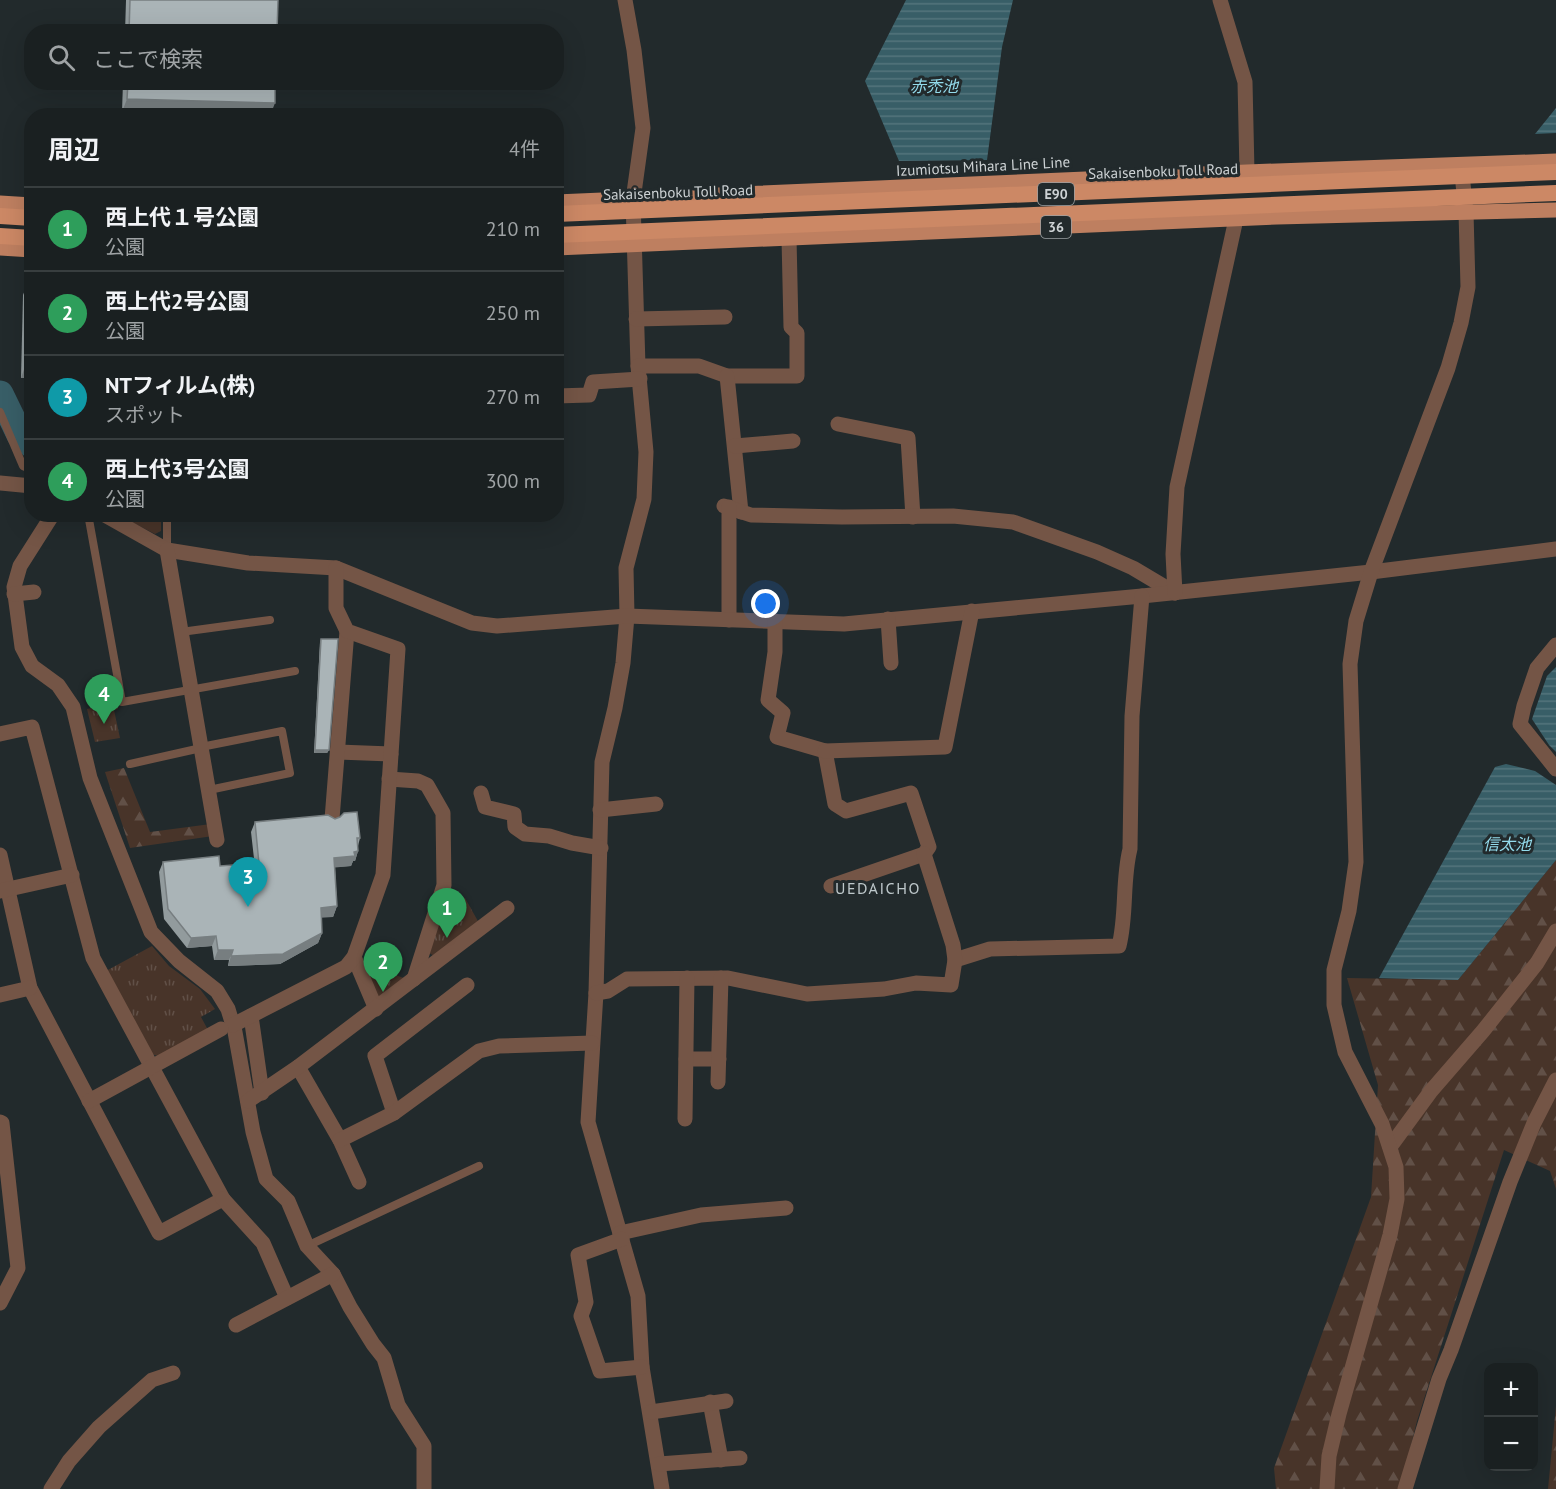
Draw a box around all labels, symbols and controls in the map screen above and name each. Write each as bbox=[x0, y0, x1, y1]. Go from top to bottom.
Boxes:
search box bbox=[24, 24, 564, 90]
icon: search bbox=[45, 41, 78, 74]
text: ここで検索 bbox=[93, 45, 203, 73]
water label: 赤禿池 bbox=[910, 76, 960, 96]
text: 周辺 bbox=[48, 133, 100, 166]
text: 4件 bbox=[509, 136, 540, 162]
street label: Izumiotsu Mihara Line Line bbox=[896, 152, 1070, 180]
street label: Sakaisenboku Toll Road bbox=[1088, 159, 1238, 183]
street label: Sakaisenboku Toll Road bbox=[603, 180, 753, 204]
road number: E90 bbox=[1038, 183, 1074, 205]
text: 西上代１号公園 bbox=[105, 203, 259, 231]
text: 1 bbox=[62, 216, 73, 242]
text: 210 m bbox=[486, 216, 540, 242]
road number: 36 bbox=[1041, 216, 1071, 238]
text: 公園 bbox=[105, 234, 145, 260]
text: 西上代2号公園 bbox=[105, 287, 249, 315]
text: 2 bbox=[62, 300, 73, 326]
text: 250 m bbox=[486, 300, 540, 326]
text: 公園 bbox=[105, 318, 145, 344]
text: NTフィルム(株) bbox=[105, 371, 255, 399]
text: 3 bbox=[62, 384, 73, 410]
text: 270 m bbox=[486, 384, 540, 410]
text: スポット bbox=[105, 402, 185, 428]
text: 西上代3号公園 bbox=[105, 455, 249, 483]
text: 4 bbox=[62, 468, 73, 494]
text: 300 m bbox=[486, 468, 540, 494]
text: 公園 bbox=[105, 486, 145, 512]
your location bbox=[751, 589, 780, 618]
pin: 4 bbox=[84, 674, 124, 724]
water label: 信太池 bbox=[1483, 834, 1533, 854]
pin: 3 bbox=[228, 858, 268, 907]
district label: UEDAICHO bbox=[835, 878, 921, 898]
pin: 1 bbox=[428, 888, 466, 938]
pin: 2 bbox=[364, 942, 403, 992]
map controls bbox=[1484, 1363, 1538, 1471]
button: + bbox=[1484, 1363, 1538, 1417]
button: − bbox=[1484, 1417, 1538, 1471]

